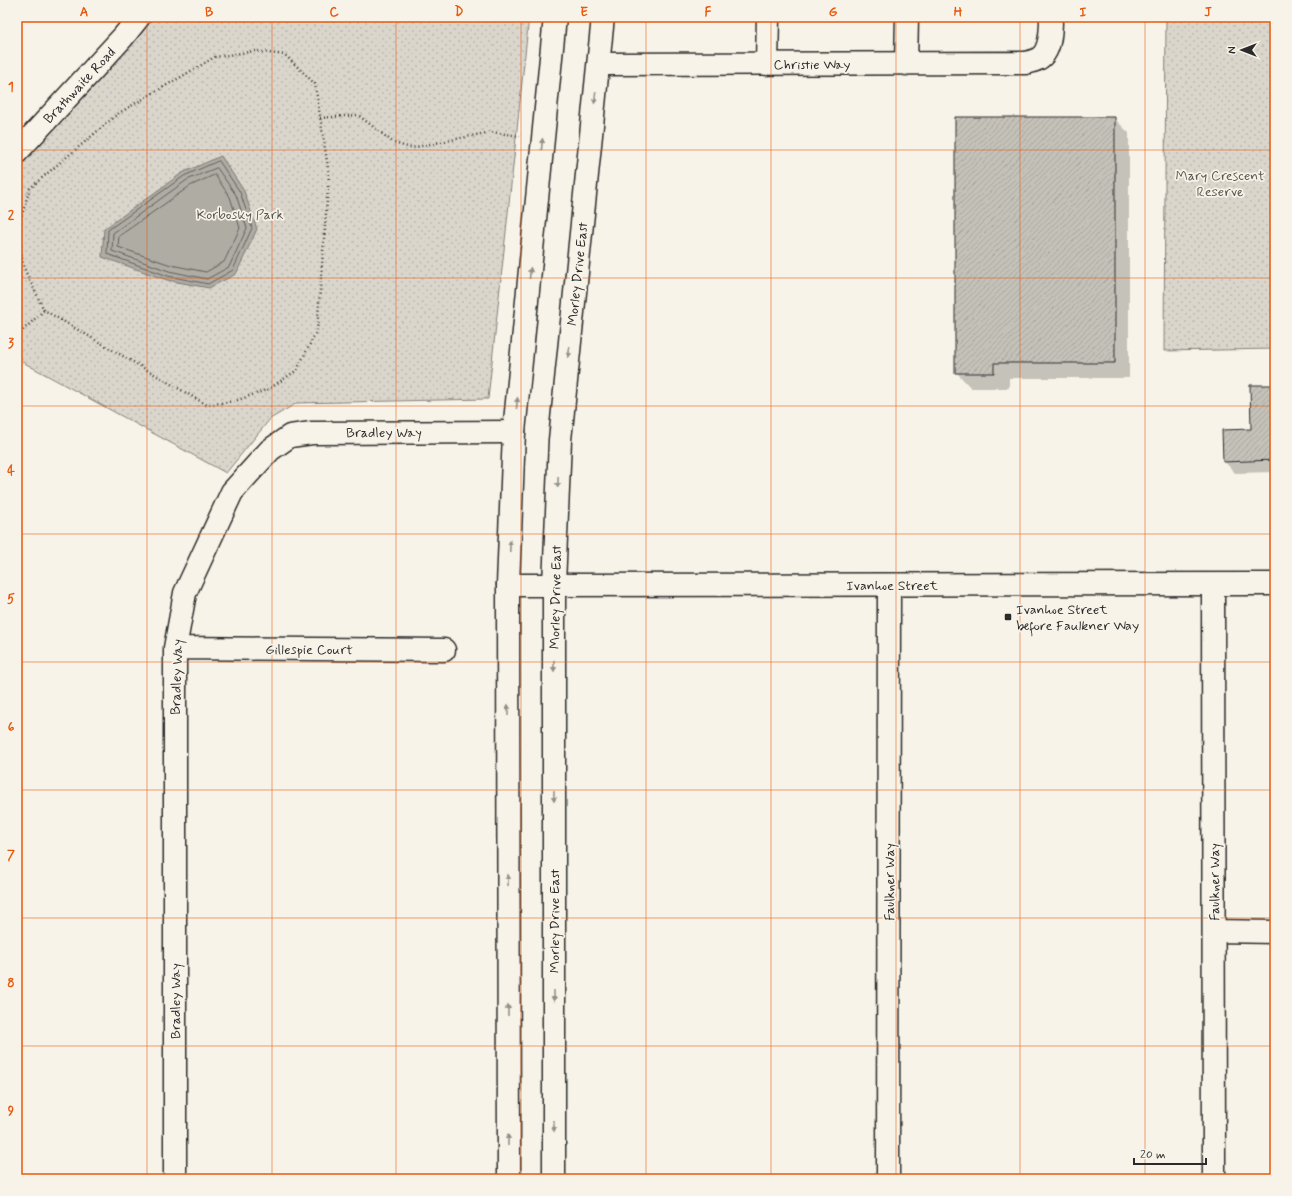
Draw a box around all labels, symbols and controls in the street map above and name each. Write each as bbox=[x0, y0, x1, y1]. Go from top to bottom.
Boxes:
text: A bbox=[80, 4, 88, 21]
text: B bbox=[205, 4, 214, 21]
text: C bbox=[329, 4, 339, 21]
text: D bbox=[455, 4, 464, 21]
text: E bbox=[580, 4, 588, 21]
text: F bbox=[705, 4, 712, 21]
text: G bbox=[829, 4, 838, 21]
text: H bbox=[954, 4, 963, 21]
text: I bbox=[1080, 4, 1087, 21]
text: J bbox=[1204, 4, 1212, 21]
north arrow bbox=[1222, 30, 1262, 70]
street label: Brathwaite Road bbox=[40, 44, 120, 128]
text: N bbox=[1226, 46, 1240, 54]
street label: Christie Way bbox=[773, 56, 851, 74]
text: 1 bbox=[8, 79, 14, 96]
one-way arrow bbox=[592, 92, 598, 104]
one-way arrow bbox=[539, 138, 546, 150]
park label: Mary Crescent Reserve bbox=[1175, 167, 1265, 201]
park label: Korbosky Park bbox=[196, 206, 284, 224]
text: 2 bbox=[8, 207, 15, 224]
street label: Morley Drive East bbox=[564, 221, 592, 327]
one-way arrow bbox=[527, 267, 533, 279]
text: 3 bbox=[8, 335, 14, 352]
one-way arrow bbox=[566, 346, 572, 358]
one-way arrow bbox=[514, 396, 520, 409]
street label: Bradley Way bbox=[346, 424, 422, 442]
text: 4 bbox=[7, 463, 15, 480]
one-way arrow bbox=[555, 476, 562, 488]
one-way arrow bbox=[506, 540, 513, 552]
street label: Morley Drive East bbox=[546, 544, 566, 649]
street label: Ivanhoe Street bbox=[846, 577, 939, 595]
text: 5 bbox=[7, 591, 15, 608]
place label: Ivanhoe Street before Faulkner Way bbox=[1016, 601, 1139, 637]
marker: Ivanhoe Street before Faulkner Way bbox=[1003, 612, 1013, 622]
street label: Bradley Way bbox=[167, 639, 187, 715]
street label: Gillespie Court bbox=[265, 641, 353, 659]
one-way arrow bbox=[551, 660, 557, 673]
one-way arrow bbox=[505, 703, 511, 716]
text: 6 bbox=[8, 719, 15, 736]
one-way arrow bbox=[551, 790, 557, 803]
street label: Faulkner Way bbox=[881, 843, 899, 921]
street label: Faulkner Way bbox=[1206, 843, 1224, 921]
text: 7 bbox=[7, 847, 15, 864]
street label: Morley Drive East bbox=[546, 869, 564, 973]
one-way arrow bbox=[505, 873, 511, 886]
street label: Bradley Way bbox=[167, 963, 185, 1039]
text: 8 bbox=[7, 975, 15, 992]
one-way arrow bbox=[551, 990, 557, 1003]
one-way arrow bbox=[505, 1003, 511, 1016]
text: 9 bbox=[8, 1103, 15, 1120]
one-way arrow bbox=[551, 1120, 557, 1133]
one-way arrow bbox=[505, 1133, 511, 1146]
scale bar bbox=[1134, 1140, 1206, 1166]
text: 20 m bbox=[1140, 1147, 1166, 1163]

